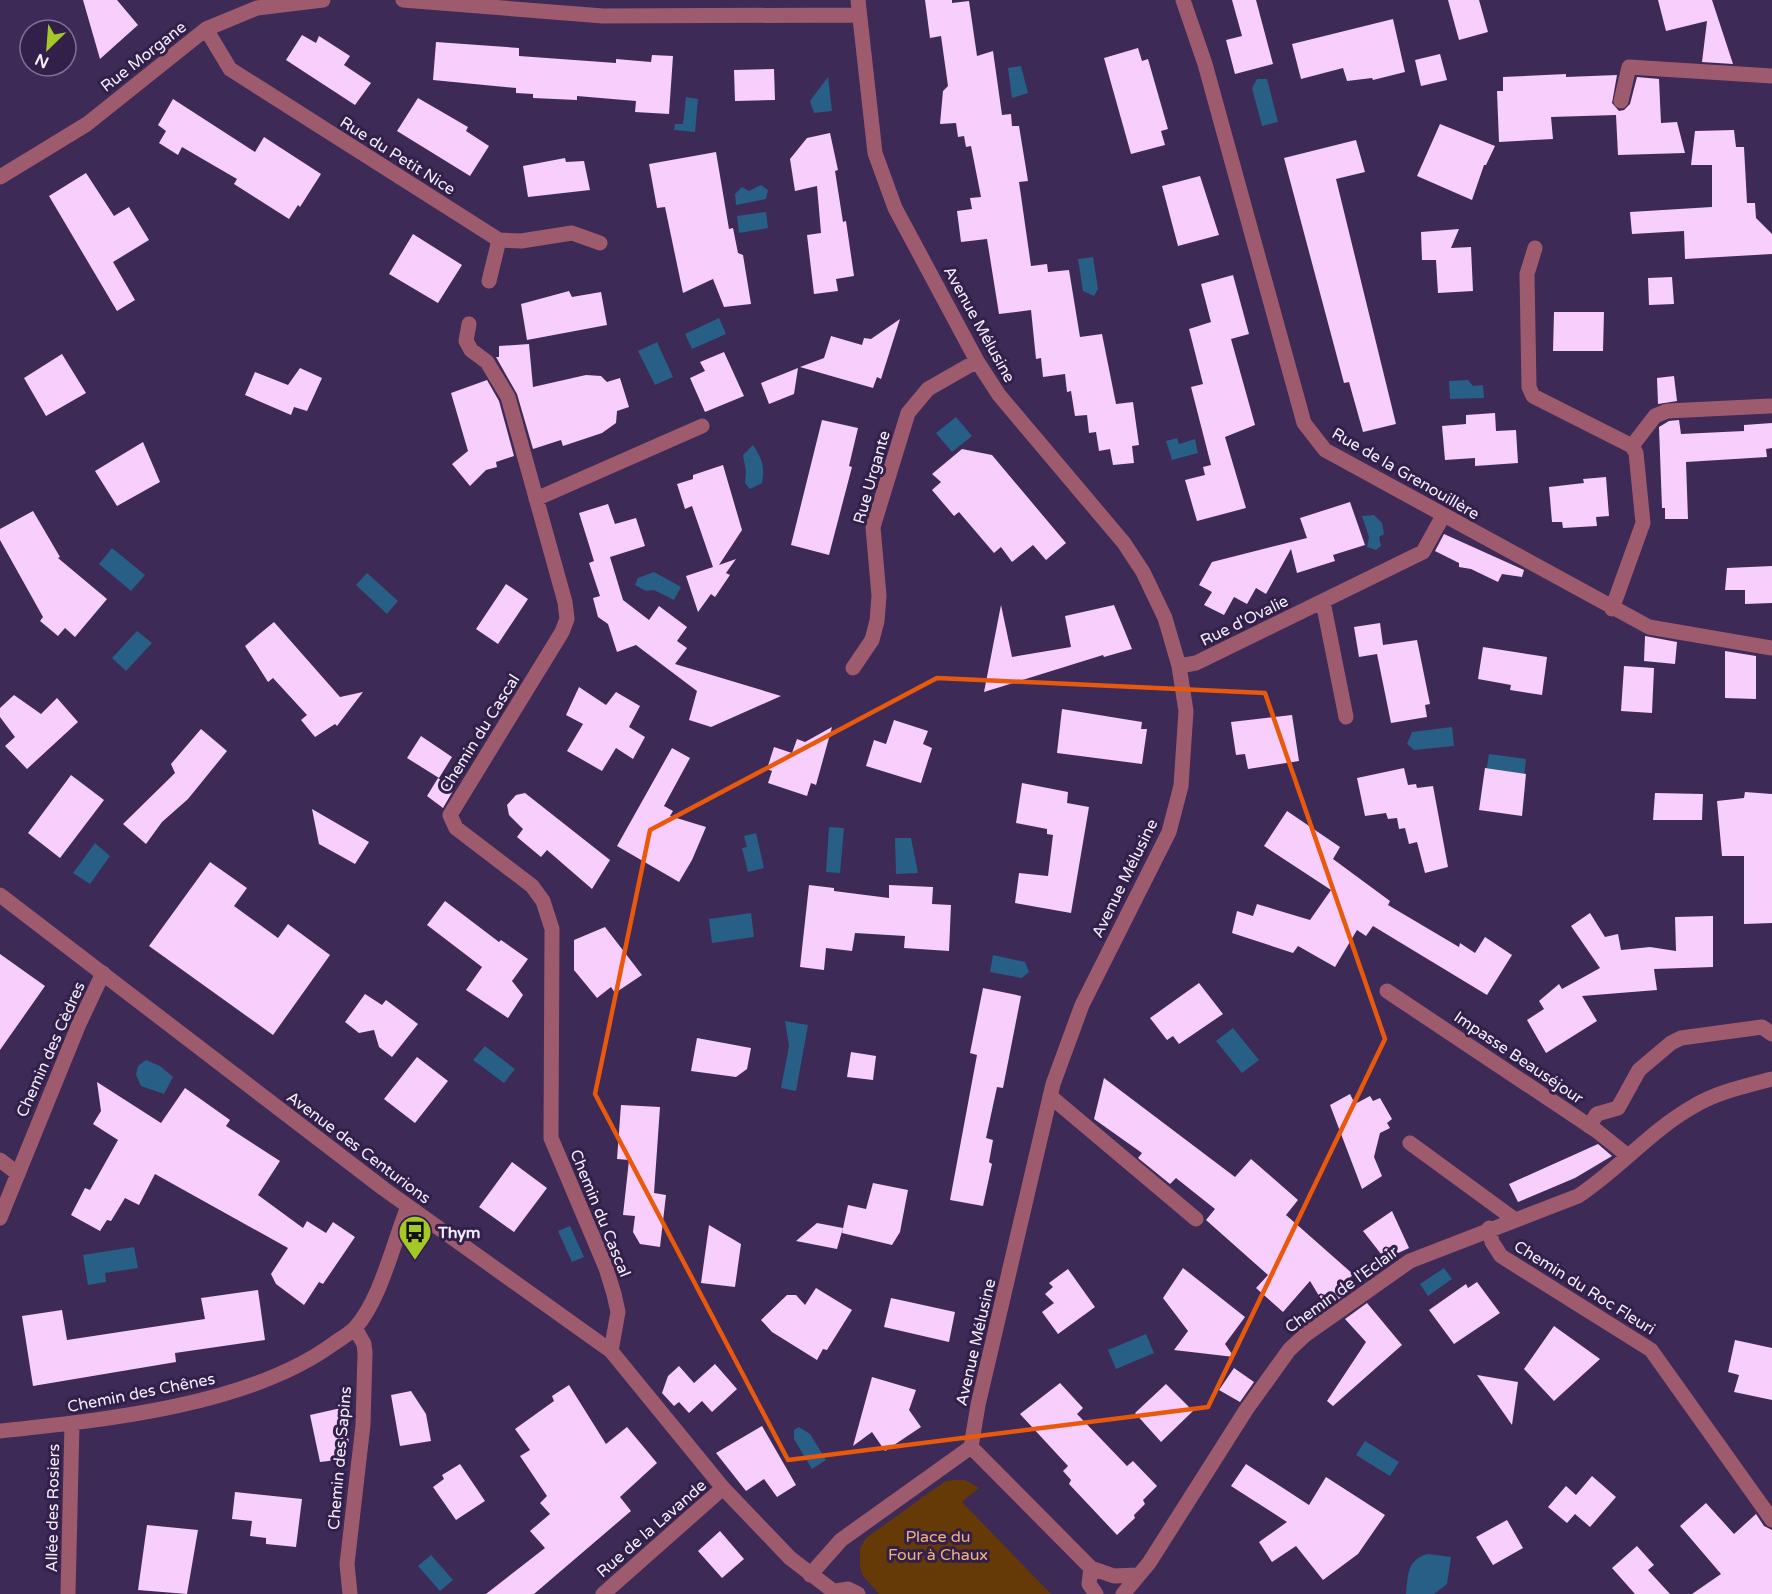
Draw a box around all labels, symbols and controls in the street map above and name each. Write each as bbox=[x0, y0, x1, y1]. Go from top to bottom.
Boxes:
street label: Rue Morgane bbox=[97, 17, 190, 96]
north arrow bbox=[18, 18, 78, 78]
text: N bbox=[32, 49, 52, 72]
street label: Rue du Petit Nice bbox=[336, 112, 459, 199]
street label: Avenue Mélusine bbox=[939, 263, 1019, 386]
street label: Rue de la Grenouillère bbox=[1328, 423, 1483, 524]
street label: Rue Urgante bbox=[849, 428, 895, 526]
street label: Rue d'Ovalie bbox=[1197, 591, 1292, 651]
street label: Chemin du Cascal bbox=[435, 671, 524, 796]
street label: Avenue Mélusine bbox=[1087, 816, 1162, 941]
street label: Chemin des Cèdres bbox=[12, 979, 90, 1120]
street label: Impasse Beauséjour bbox=[1450, 1007, 1588, 1109]
street label: Avenue des Centurions bbox=[282, 1087, 434, 1208]
street label: Chemin du Cascal bbox=[565, 1147, 635, 1280]
bus stop icon: Thym bbox=[397, 1214, 433, 1261]
place label: Thym bbox=[437, 1223, 481, 1243]
street label: Chemin du Roc Fleuri bbox=[1510, 1236, 1659, 1339]
street label: Chemin de l'Eclair bbox=[1281, 1242, 1403, 1338]
street label: Avenue Mélusine bbox=[952, 1277, 1000, 1408]
street label: Chemin des Chênes bbox=[66, 1369, 217, 1417]
street label: Chemin des Sapins bbox=[324, 1386, 356, 1531]
street label: Allée des Rosiers bbox=[42, 1443, 64, 1573]
street label: Rue de la Lavande bbox=[593, 1476, 711, 1582]
park label: Place du Four à Chaux bbox=[888, 1527, 988, 1565]

